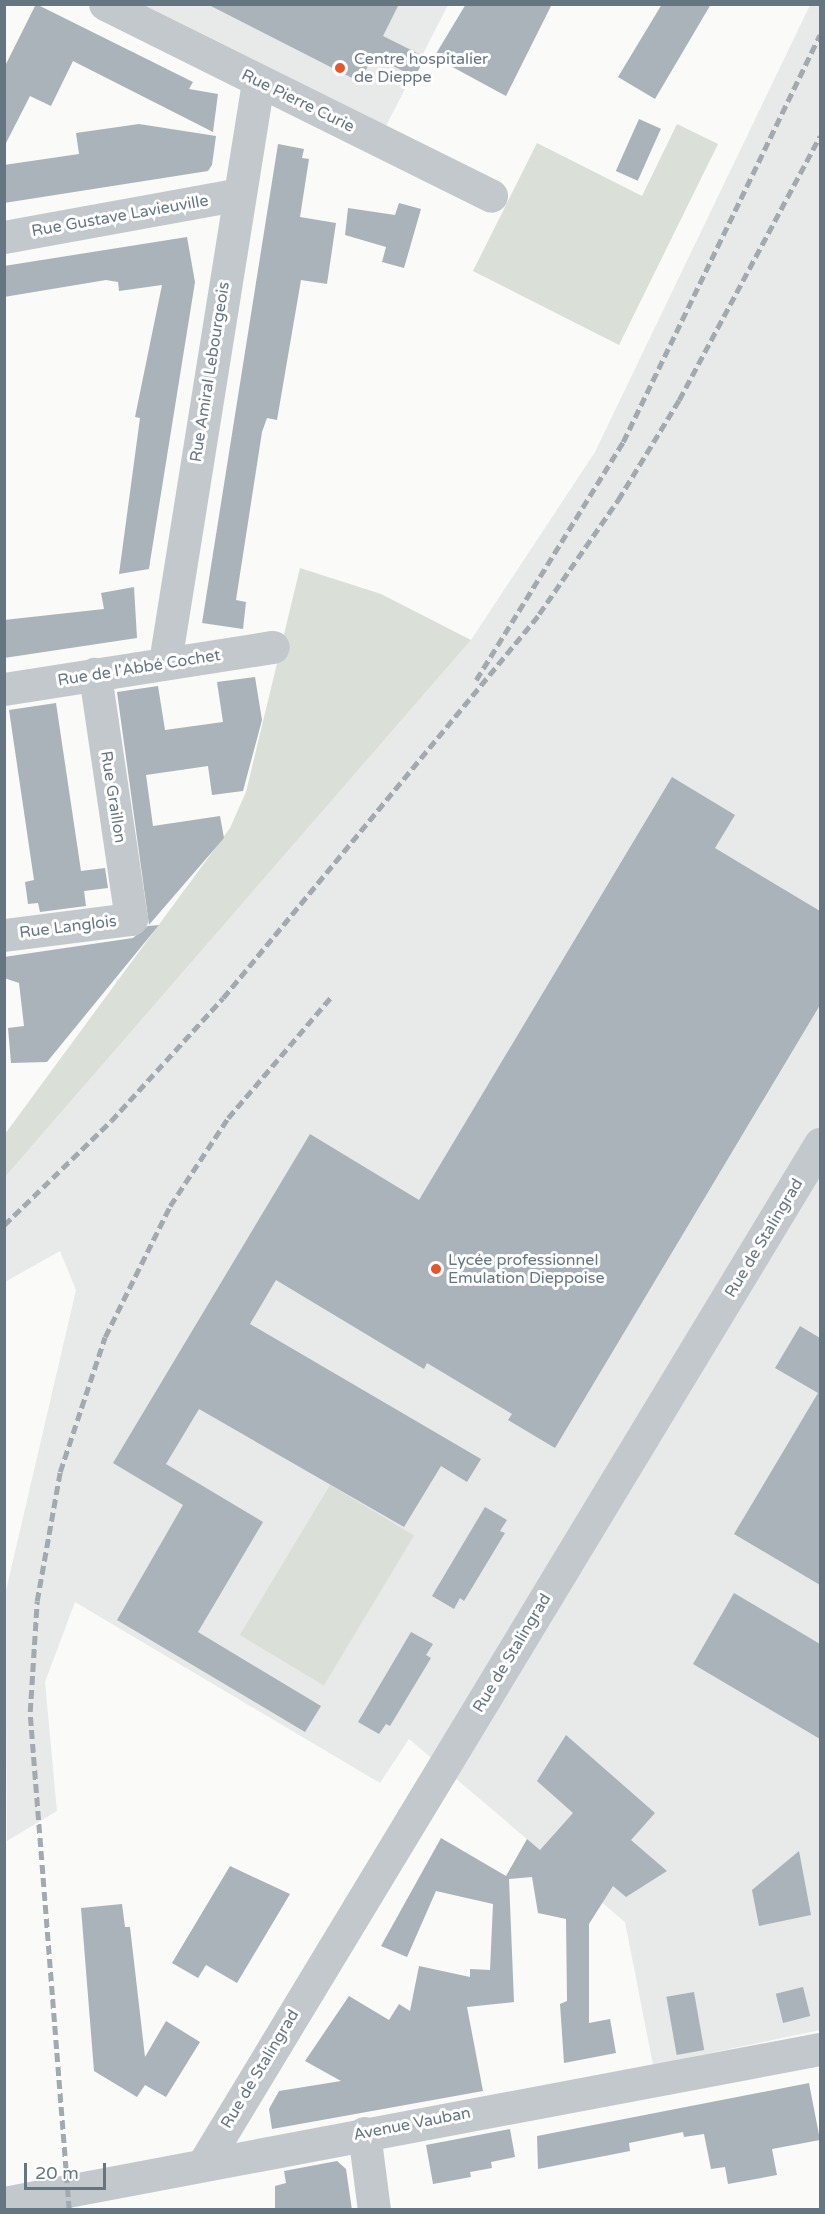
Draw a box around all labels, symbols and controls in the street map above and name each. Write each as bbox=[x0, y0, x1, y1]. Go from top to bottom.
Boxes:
place label: Centre hospitalier de Dieppe bbox=[354, 49, 488, 87]
marker: Centre hospitalier de Dieppe bbox=[331, 59, 349, 77]
street label: Rue Pierre Curie bbox=[238, 65, 358, 137]
street label: Rue Gustave Lavieuville bbox=[30, 191, 210, 241]
street label: Rue Amiral Lebourgeois bbox=[186, 280, 234, 464]
street label: Rue de l'Abbé Cochet bbox=[56, 646, 222, 690]
street label: Rue Graillon bbox=[96, 750, 130, 844]
street label: Rue Langlois bbox=[18, 912, 118, 942]
street label: Rue de Stalingrad bbox=[721, 1175, 807, 1301]
place label: Lycée professionnel Emulation Dieppoise bbox=[448, 1250, 605, 1288]
marker: Lycée professionnel Emulation Dieppoise bbox=[429, 1262, 443, 1276]
street label: Rue de Stalingrad bbox=[469, 1590, 555, 1716]
street label: Rue de Stalingrad bbox=[217, 2006, 303, 2132]
street label: Avenue Vauban bbox=[352, 2103, 472, 2145]
scale bar bbox=[27, 2151, 110, 2189]
text: 20 m bbox=[35, 2162, 79, 2184]

